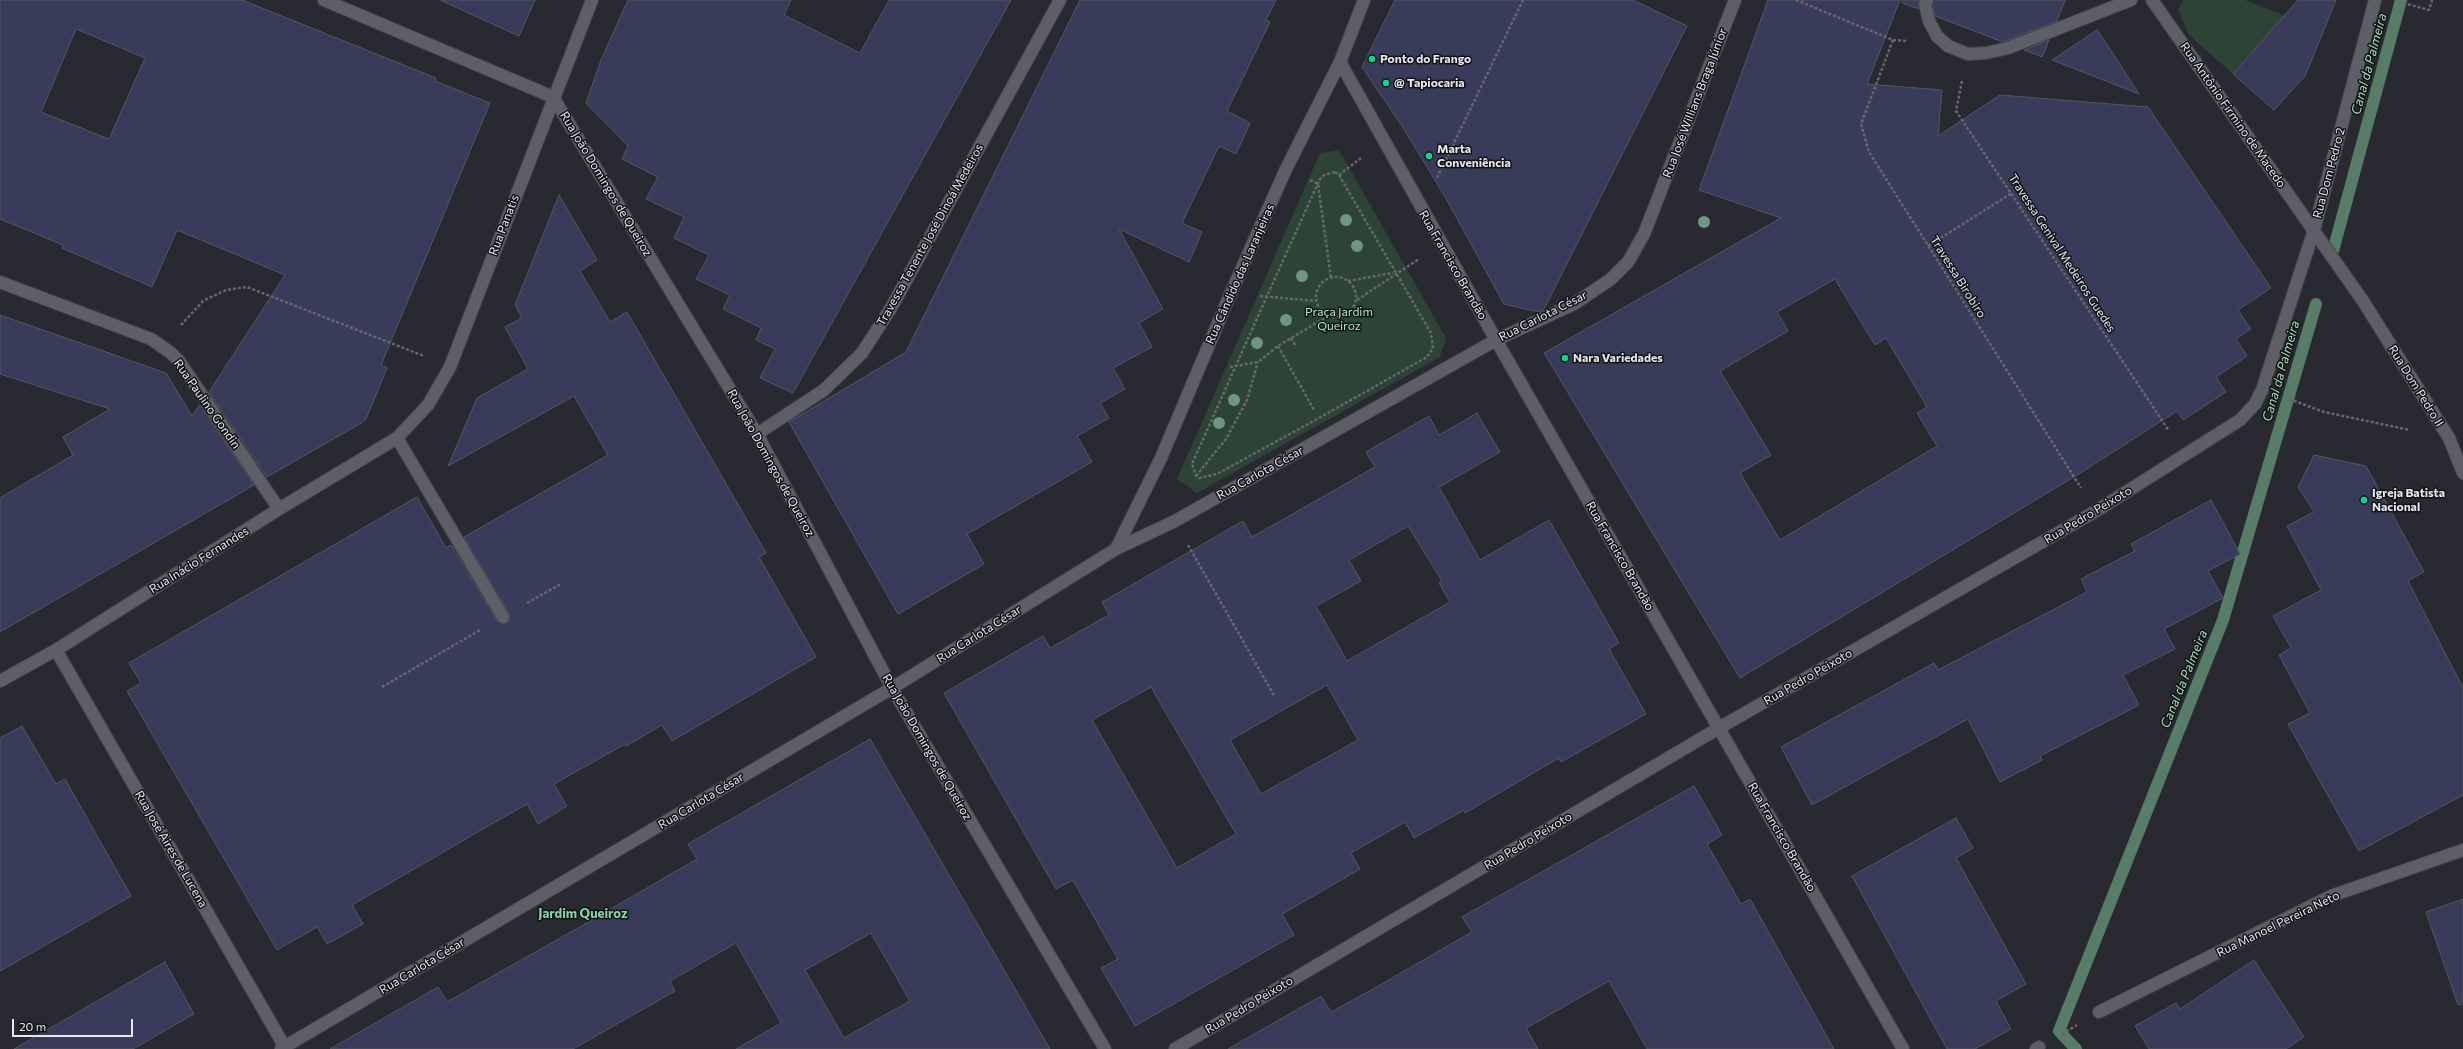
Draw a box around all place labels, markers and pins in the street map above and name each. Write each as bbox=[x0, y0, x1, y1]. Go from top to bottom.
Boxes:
place label: Ponto do Frango bbox=[1380, 52, 1471, 66]
marker: Ponto do Frango bbox=[1367, 54, 1377, 64]
place label: @ Tapiocaria bbox=[1394, 76, 1465, 90]
marker: @ Tapiocaria bbox=[1381, 78, 1391, 88]
place label: Marta Conveniência bbox=[1437, 142, 1511, 170]
marker: Marta Conveniência bbox=[1424, 151, 1434, 161]
place label: Nara Variedades bbox=[1573, 351, 1663, 365]
marker: Nara Variedades bbox=[1560, 353, 1570, 363]
place label: Igreja Batista Nacional bbox=[2372, 486, 2445, 514]
marker: Igreja Batista Nacional bbox=[2359, 495, 2369, 505]

